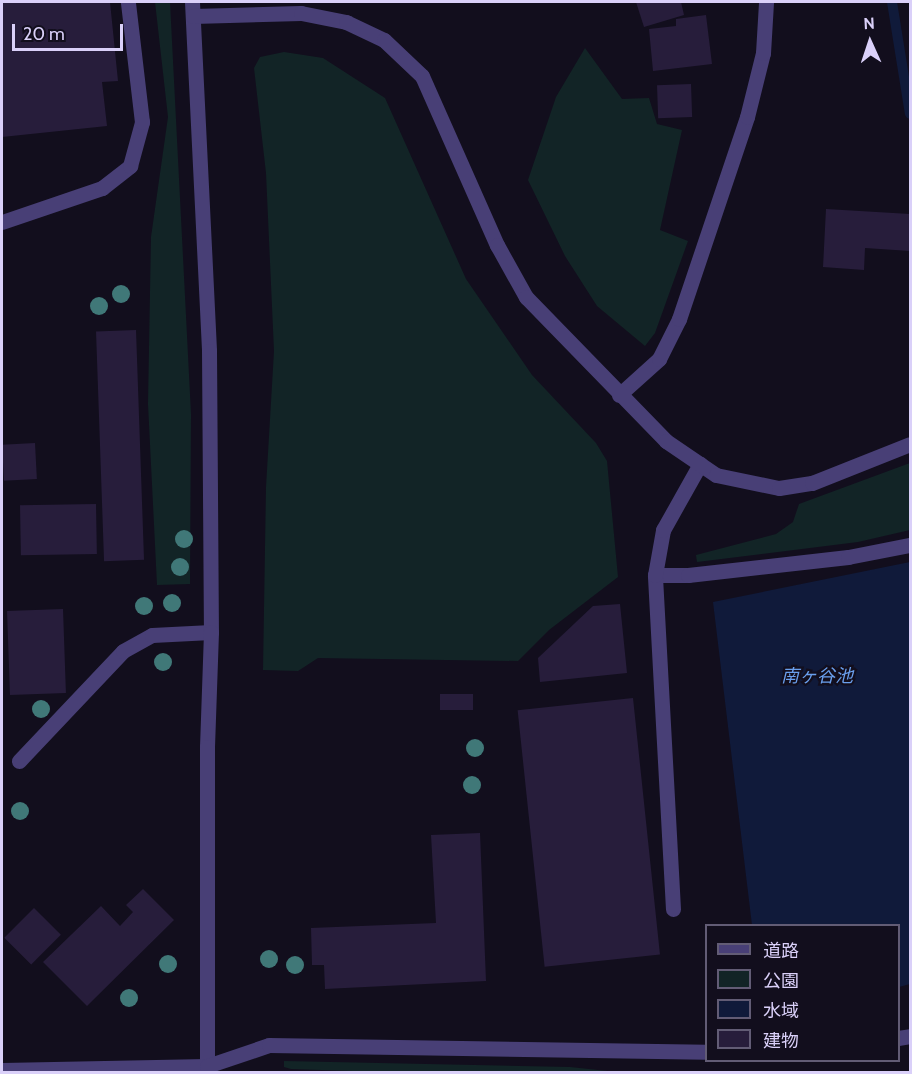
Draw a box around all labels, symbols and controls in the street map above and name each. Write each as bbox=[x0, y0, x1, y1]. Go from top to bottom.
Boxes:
scale bar bbox=[15, 12, 126, 50]
north arrow bbox=[840, 12, 900, 72]
text: N bbox=[863, 14, 875, 33]
text: 20 m bbox=[23, 23, 65, 45]
water label: 南ヶ谷池 bbox=[781, 665, 853, 687]
legend bbox=[705, 924, 900, 1062]
text: 道路 bbox=[763, 940, 799, 962]
text: 公園 bbox=[763, 970, 799, 992]
text: 水域 bbox=[763, 1000, 799, 1022]
text: 建物 bbox=[763, 1030, 799, 1052]

